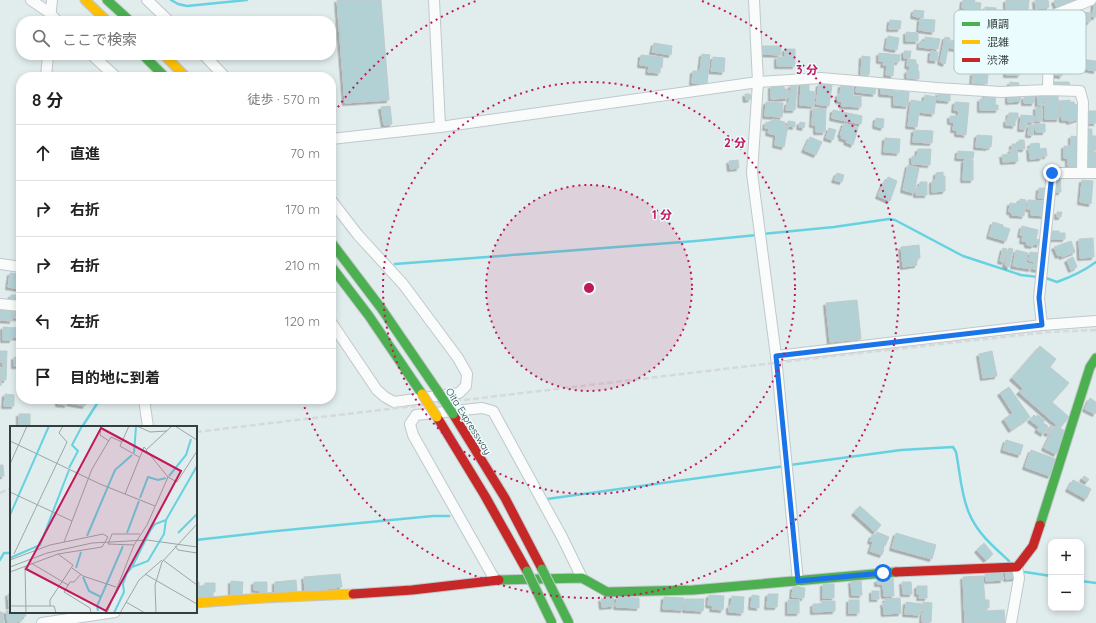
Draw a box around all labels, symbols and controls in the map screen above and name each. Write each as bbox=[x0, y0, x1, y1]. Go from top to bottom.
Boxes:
legend bbox=[954, 10, 1086, 74]
search box bbox=[16, 16, 336, 60]
text: 順調 bbox=[987, 17, 1009, 31]
icon: search bbox=[30, 27, 52, 49]
text: ここで検索 bbox=[62, 30, 137, 49]
text: 混雑 bbox=[987, 35, 1009, 49]
text: 渋滞 bbox=[987, 53, 1009, 67]
text: 3 分 bbox=[796, 62, 818, 77]
text: 8 分 bbox=[32, 89, 63, 110]
text: 徒歩 · 570 m bbox=[247, 91, 320, 107]
text: 2 分 bbox=[724, 135, 746, 150]
icon: ahead bbox=[32, 142, 54, 164]
text: 直進 bbox=[70, 144, 100, 163]
text: 70 m bbox=[290, 145, 320, 161]
route end bbox=[1043, 164, 1061, 182]
icon: right bbox=[32, 198, 54, 220]
text: 右折 bbox=[70, 200, 100, 219]
text: 170 m bbox=[285, 201, 320, 217]
text: 1 分 bbox=[652, 207, 672, 222]
icon: right bbox=[32, 254, 54, 276]
text: 右折 bbox=[70, 256, 100, 275]
text: 210 m bbox=[285, 257, 320, 273]
centre of rings bbox=[582, 281, 596, 295]
icon: left bbox=[32, 310, 54, 332]
text: 左折 bbox=[70, 312, 100, 331]
text: 120 m bbox=[285, 313, 320, 329]
icon: arrive bbox=[32, 366, 54, 388]
text: 目的地に到着 bbox=[70, 368, 160, 387]
street label: Oita Expressway bbox=[443, 385, 494, 457]
inset map bbox=[10, 426, 197, 613]
map controls bbox=[1048, 539, 1084, 611]
button: + bbox=[1048, 539, 1084, 575]
route start bbox=[874, 564, 892, 582]
button: − bbox=[1048, 575, 1084, 611]

